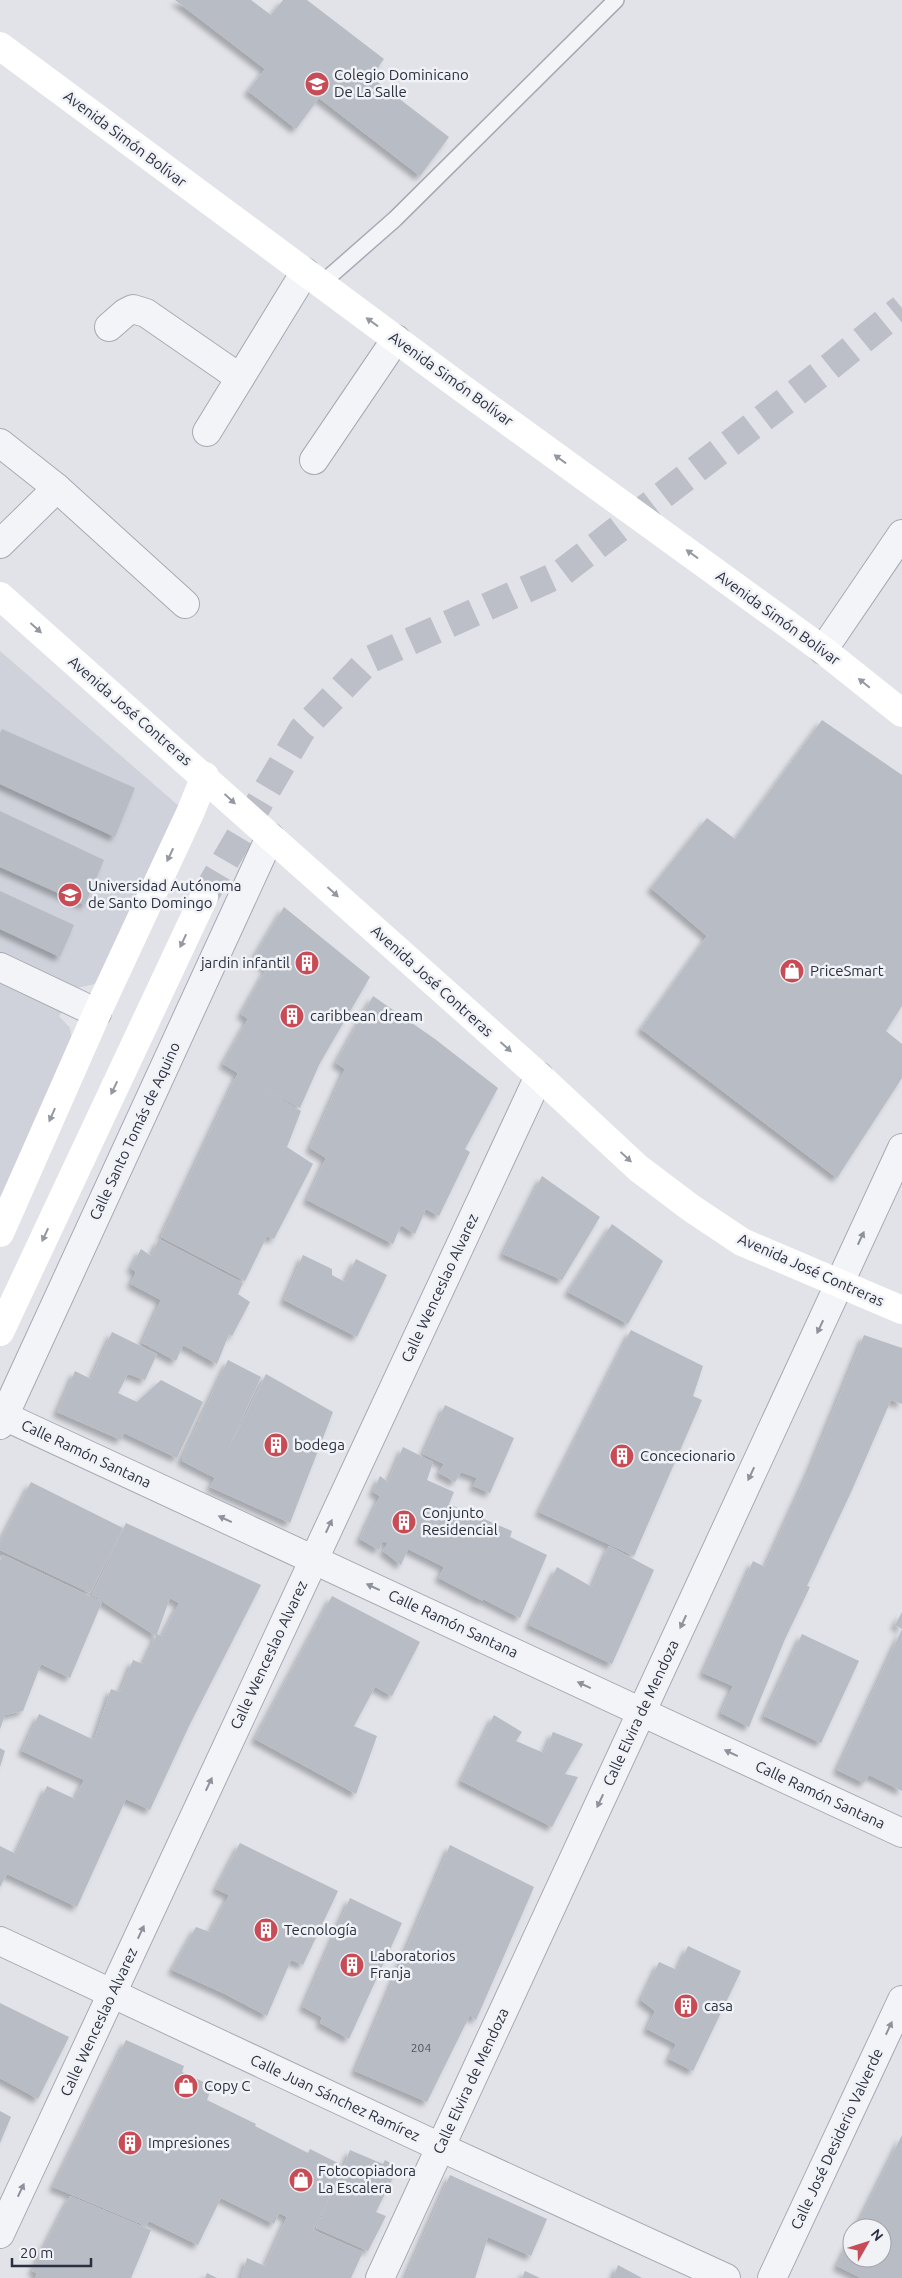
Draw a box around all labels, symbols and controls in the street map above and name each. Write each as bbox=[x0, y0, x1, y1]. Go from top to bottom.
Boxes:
place label: Colegio Dominicano De La Salle bbox=[334, 66, 469, 100]
school or university icon: Colegio Dominicano De La Salle bbox=[304, 71, 330, 97]
street label: Avenida Simón Bolívar bbox=[61, 87, 190, 190]
one-way arrow bbox=[366, 317, 379, 327]
street label: Avenida Simón Bolívar bbox=[386, 328, 517, 429]
one-way arrow bbox=[553, 454, 567, 464]
one-way arrow bbox=[685, 550, 698, 560]
street label: Avenida Simón Bolívar bbox=[713, 567, 844, 668]
one-way arrow bbox=[30, 622, 42, 634]
street label: Avenida José Contreras bbox=[65, 652, 195, 769]
one-way arrow bbox=[858, 677, 871, 688]
one-way arrow bbox=[224, 793, 236, 805]
one-way arrow bbox=[166, 848, 175, 863]
place label: Universidad Autónoma de Santo Domingo bbox=[88, 877, 241, 911]
school or university icon: Universidad Autónoma de Santo Domingo bbox=[57, 882, 83, 908]
one-way arrow bbox=[326, 886, 338, 898]
street label: Avenida José Contreras bbox=[368, 921, 497, 1040]
one-way arrow bbox=[179, 934, 187, 948]
building icon: jardin infantil bbox=[294, 950, 320, 976]
place label: jardin infantil bbox=[200, 954, 290, 971]
shop icon: PriceSmart bbox=[779, 958, 805, 984]
place label: PriceSmart bbox=[810, 962, 884, 979]
building icon: caribbean dream bbox=[279, 1003, 305, 1029]
place label: caribbean dream bbox=[310, 1007, 423, 1024]
street label: Calle Santo Tomás de Aquino bbox=[86, 1039, 183, 1222]
one-way arrow bbox=[500, 1041, 513, 1052]
one-way arrow bbox=[110, 1081, 118, 1095]
one-way arrow bbox=[48, 1108, 56, 1122]
one-way arrow bbox=[620, 1151, 632, 1163]
street label: Calle Wenceslao Alvarez bbox=[398, 1211, 482, 1365]
one-way arrow bbox=[41, 1228, 49, 1243]
street label: Avenida José Contreras bbox=[736, 1230, 887, 1309]
one-way arrow bbox=[856, 1231, 865, 1246]
one-way arrow bbox=[815, 1320, 823, 1334]
street label: Calle Ramón Santana bbox=[19, 1416, 154, 1491]
building icon: bodega bbox=[263, 1432, 289, 1458]
place label: bodega bbox=[294, 1436, 345, 1453]
building icon: Concecionario bbox=[609, 1443, 635, 1469]
place label: Concecionario bbox=[640, 1447, 736, 1464]
one-way arrow bbox=[747, 1467, 755, 1481]
place label: Conjunto Residencial bbox=[422, 1504, 498, 1538]
building icon: Conjunto Residencial bbox=[391, 1509, 417, 1535]
one-way arrow bbox=[218, 1514, 232, 1522]
one-way arrow bbox=[326, 1519, 334, 1533]
street label: Calle Wenceslao Alvarez bbox=[227, 1578, 311, 1732]
one-way arrow bbox=[366, 1583, 380, 1591]
street label: Calle Ramón Santana bbox=[386, 1586, 521, 1661]
one-way arrow bbox=[679, 1615, 687, 1629]
street label: Calle Elvira de Mendoza bbox=[599, 1637, 682, 1788]
one-way arrow bbox=[576, 1681, 591, 1689]
one-way arrow bbox=[724, 1749, 738, 1757]
street label: Calle Ramón Santana bbox=[753, 1757, 888, 1832]
one-way arrow bbox=[205, 1777, 213, 1791]
one-way arrow bbox=[596, 1794, 604, 1808]
building icon: Tecnología bbox=[253, 1917, 279, 1943]
place label: Tecnología bbox=[284, 1921, 357, 1938]
one-way arrow bbox=[137, 1925, 145, 1939]
street label: Calle Wenceslao Alvarez bbox=[57, 1945, 141, 2099]
place label: Laboratorios Franja bbox=[370, 1947, 456, 1981]
building icon: Laboratorios Franja bbox=[339, 1952, 365, 1978]
building icon: casa bbox=[673, 1993, 699, 2019]
place label: casa bbox=[704, 1997, 733, 2014]
street label: Calle Elvira de Mendoza bbox=[429, 2005, 512, 2156]
one-way arrow bbox=[885, 2020, 893, 2035]
house number: 204 bbox=[411, 2041, 431, 2054]
street label: Calle José Desiderio Valverde bbox=[787, 2046, 886, 2232]
street label: Calle Juan Sánchez Ramírez bbox=[248, 2051, 423, 2144]
shop icon: Copy C bbox=[173, 2073, 199, 2099]
place label: Copy C bbox=[204, 2077, 251, 2094]
building icon: Impresiones bbox=[117, 2130, 143, 2156]
place label: Impresiones bbox=[148, 2134, 230, 2151]
place label: Fotocopiadora La Escalera bbox=[318, 2162, 416, 2196]
shop icon: Fotocopiadora La Escalera bbox=[288, 2167, 314, 2193]
one-way arrow bbox=[17, 2183, 25, 2197]
north arrow bbox=[842, 2218, 892, 2268]
text: N bbox=[868, 2226, 887, 2244]
scale bar bbox=[12, 2236, 91, 2268]
text: 20 m bbox=[20, 2244, 53, 2261]

